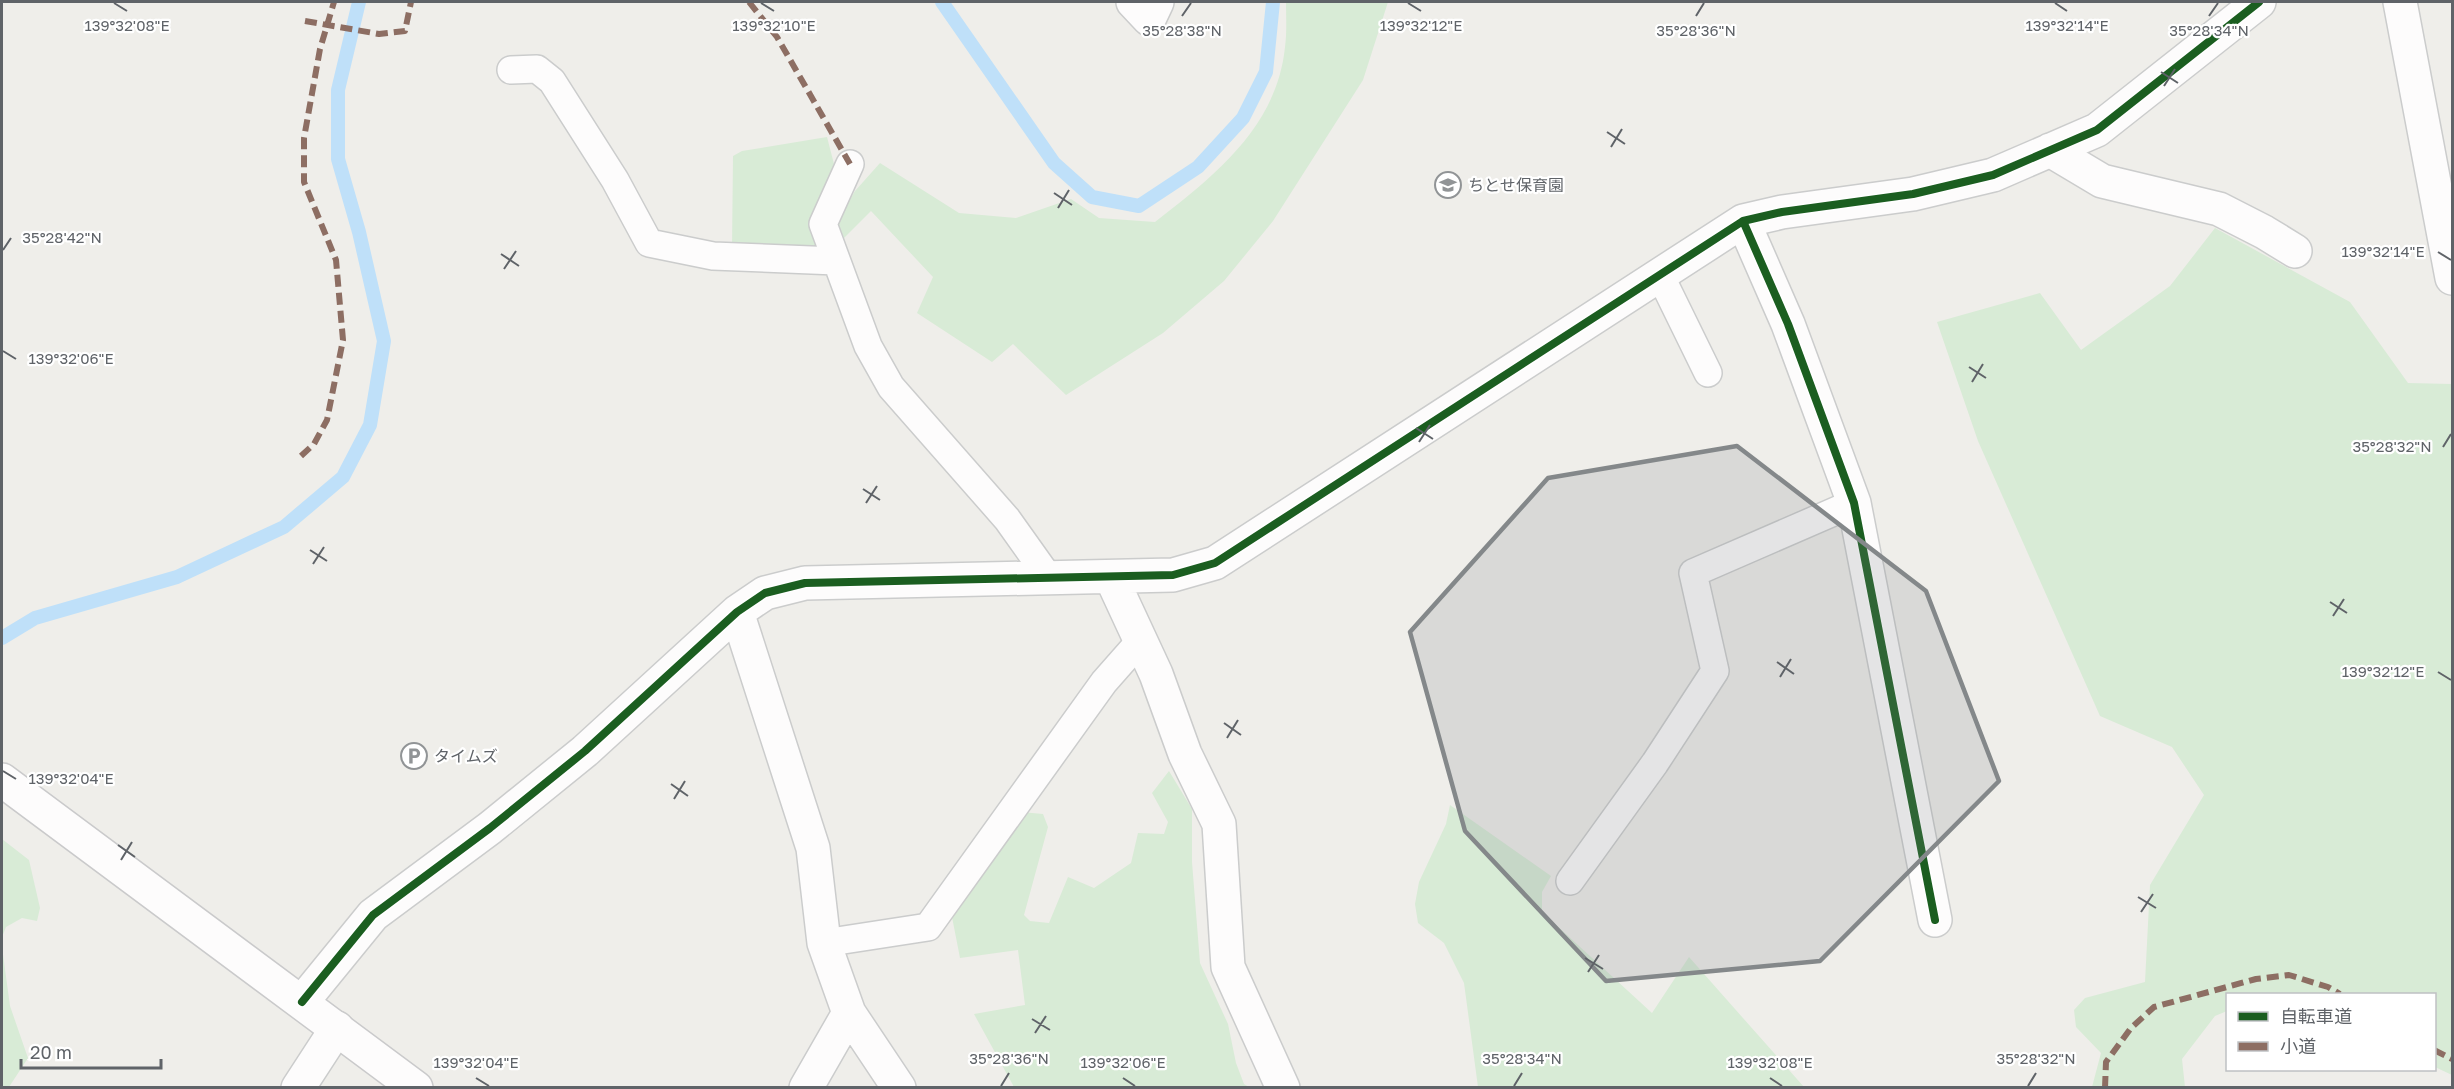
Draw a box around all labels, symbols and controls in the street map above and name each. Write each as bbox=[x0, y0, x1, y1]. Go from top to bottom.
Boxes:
text: 139°32'08"E bbox=[84, 16, 170, 34]
text: 139°32'10"E bbox=[732, 16, 816, 34]
text: 139°32'12"E bbox=[1380, 16, 1462, 34]
text: 139°32'14"E bbox=[2025, 16, 2109, 34]
text: 35°28'38"N bbox=[1142, 21, 1222, 39]
text: 35°28'36"N bbox=[1656, 21, 1736, 39]
text: 35°28'34"N bbox=[2169, 21, 2249, 39]
school or university icon: ちとせ保育園 bbox=[1433, 170, 1463, 200]
place label: ちとせ保育園 bbox=[1468, 175, 1564, 195]
text: 35°28'42"N bbox=[22, 228, 102, 246]
text: 139°32'14"E bbox=[2341, 242, 2425, 260]
text: 139°32'06"E bbox=[28, 349, 114, 367]
text: 35°28'32"N bbox=[2352, 437, 2432, 455]
text: 139°32'12"E bbox=[2342, 662, 2424, 680]
parking icon: タイムズ bbox=[399, 741, 429, 771]
place label: タイムズ bbox=[434, 746, 498, 766]
text: 139°32'04"E bbox=[28, 769, 114, 787]
legend bbox=[2226, 993, 2436, 1071]
text: 自転車道 bbox=[2280, 1005, 2352, 1027]
scale bar bbox=[21, 1032, 160, 1070]
text: 小道 bbox=[2280, 1035, 2316, 1057]
text: 20 m bbox=[30, 1041, 72, 1063]
text: 35°28'36"N bbox=[969, 1049, 1049, 1067]
text: 35°28'34"N bbox=[1482, 1049, 1562, 1067]
text: 35°28'32"N bbox=[1996, 1049, 2076, 1067]
text: 139°32'04"E bbox=[433, 1053, 519, 1071]
text: 139°32'06"E bbox=[1080, 1053, 1166, 1071]
text: 139°32'08"E bbox=[1727, 1053, 1813, 1071]

